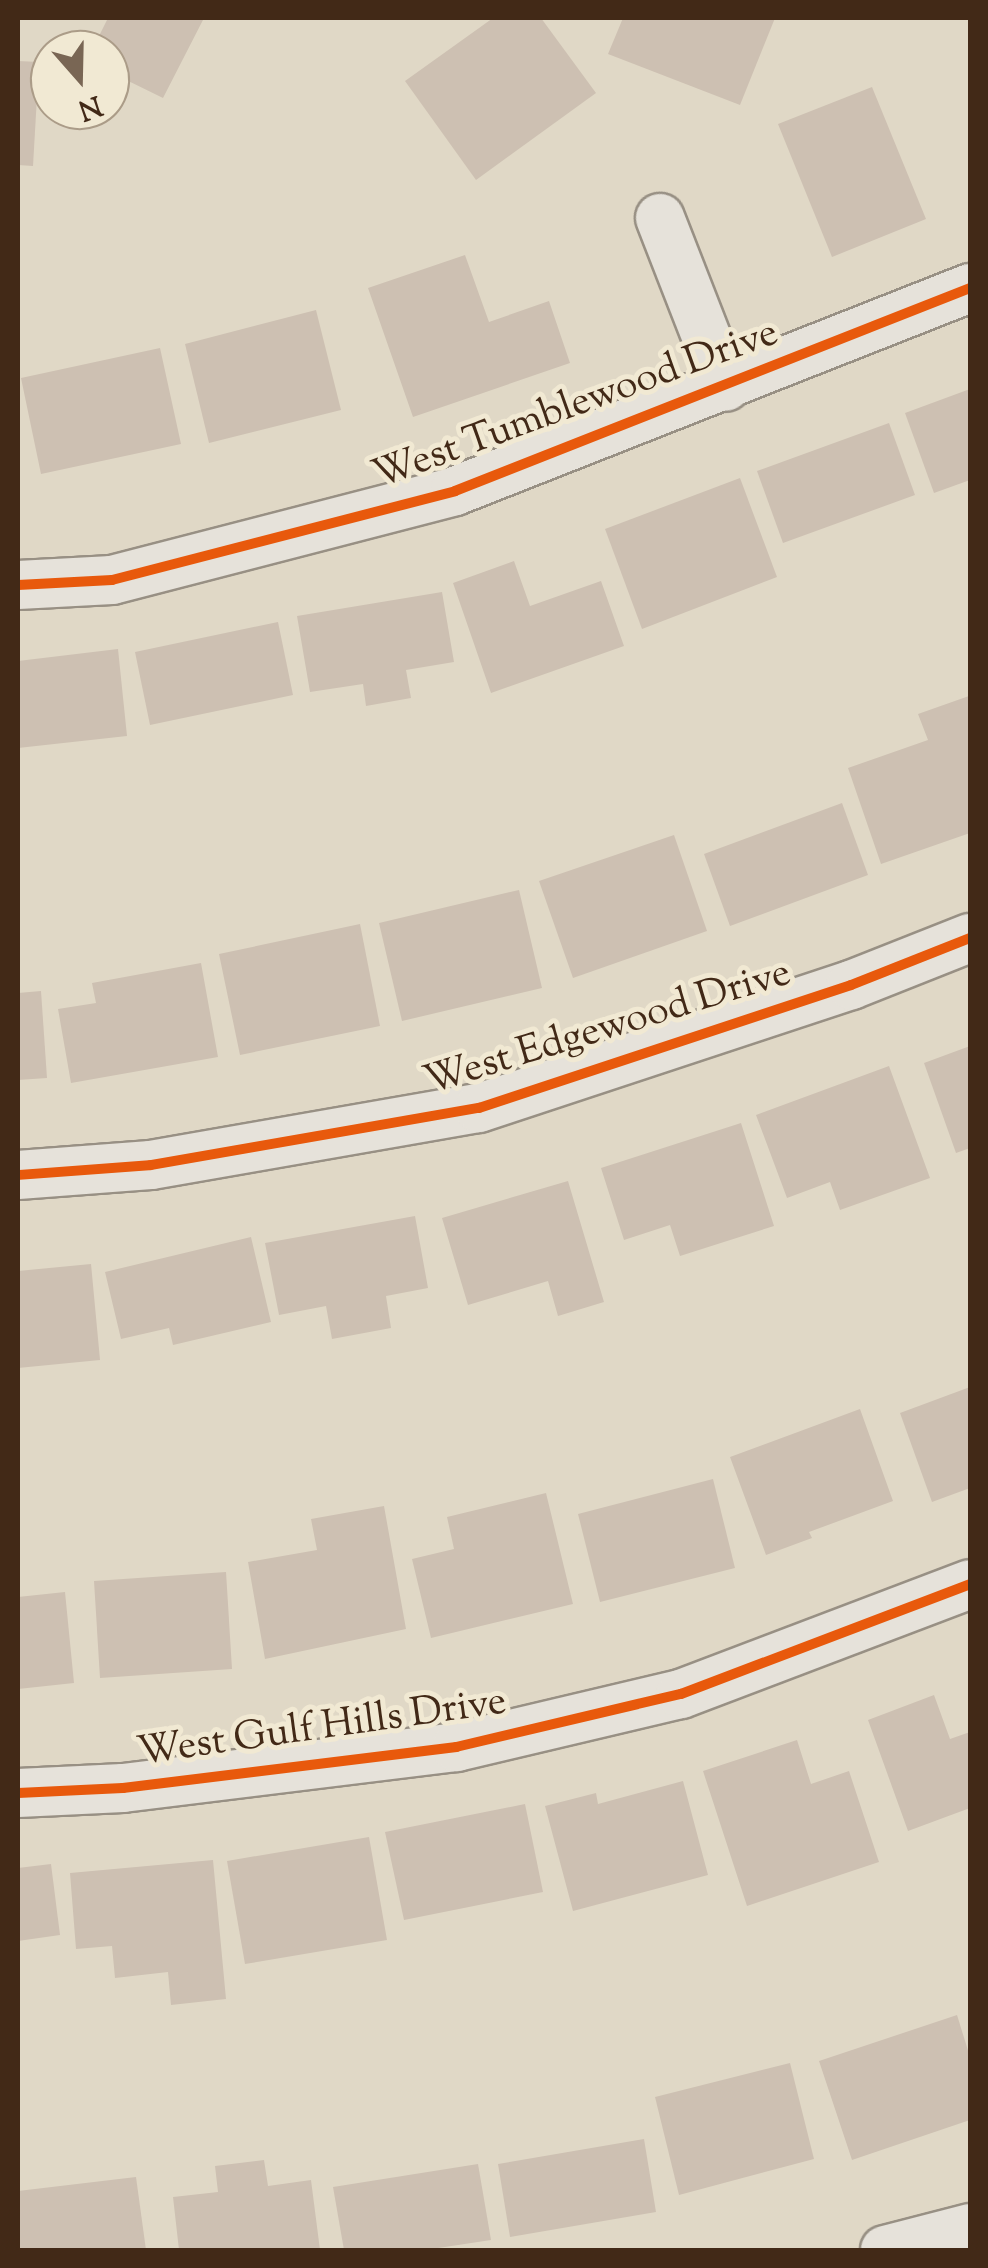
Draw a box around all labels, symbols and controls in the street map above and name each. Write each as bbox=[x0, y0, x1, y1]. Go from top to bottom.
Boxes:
north arrow bbox=[30, 30, 130, 130]
text: N bbox=[72, 84, 107, 129]
street label: West Tumblewood Drive bbox=[367, 310, 785, 502]
street label: West Edgewood Drive bbox=[419, 950, 797, 1108]
street label: West Gulf Hills Drive bbox=[134, 1679, 510, 1779]

